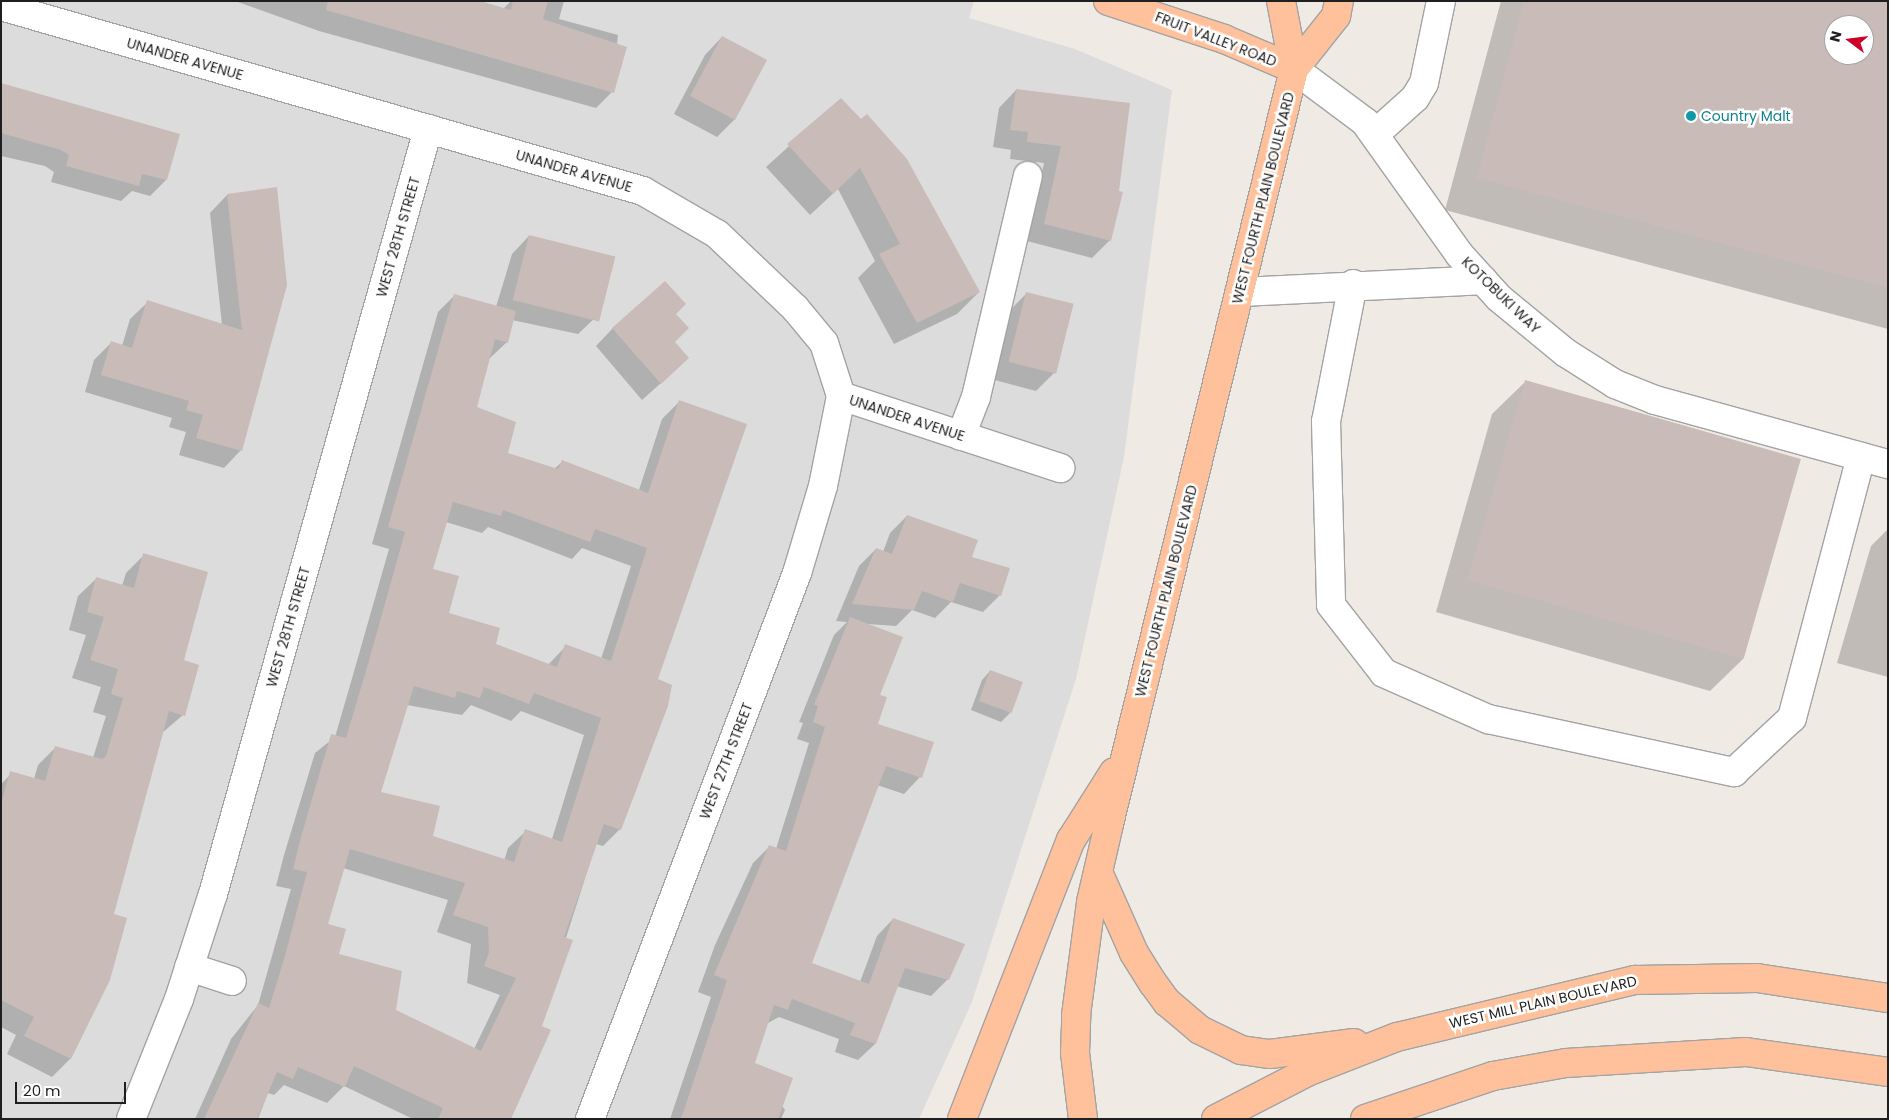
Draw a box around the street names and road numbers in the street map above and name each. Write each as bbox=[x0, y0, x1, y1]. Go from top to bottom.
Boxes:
street label: FRUIT VALLEY ROAD bbox=[1153, 8, 1279, 70]
street label: UNANDER AVENUE bbox=[125, 34, 245, 84]
street label: WEST FOURTH PLAIN BOULEVARD bbox=[1229, 90, 1297, 306]
street label: UNANDER AVENUE bbox=[514, 146, 634, 196]
street label: WEST 28TH STREET bbox=[373, 175, 423, 299]
street label: KOTOBUKI WAY bbox=[1458, 253, 1544, 337]
street label: UNANDER AVENUE bbox=[847, 391, 967, 445]
street label: WEST FOURTH PLAIN BOULEVARD bbox=[1132, 483, 1200, 699]
street label: WEST 28TH STREET bbox=[263, 565, 313, 689]
street label: WEST 27TH STREET bbox=[696, 700, 756, 822]
street label: WEST MILL PLAIN BOULEVARD bbox=[1448, 972, 1638, 1032]

